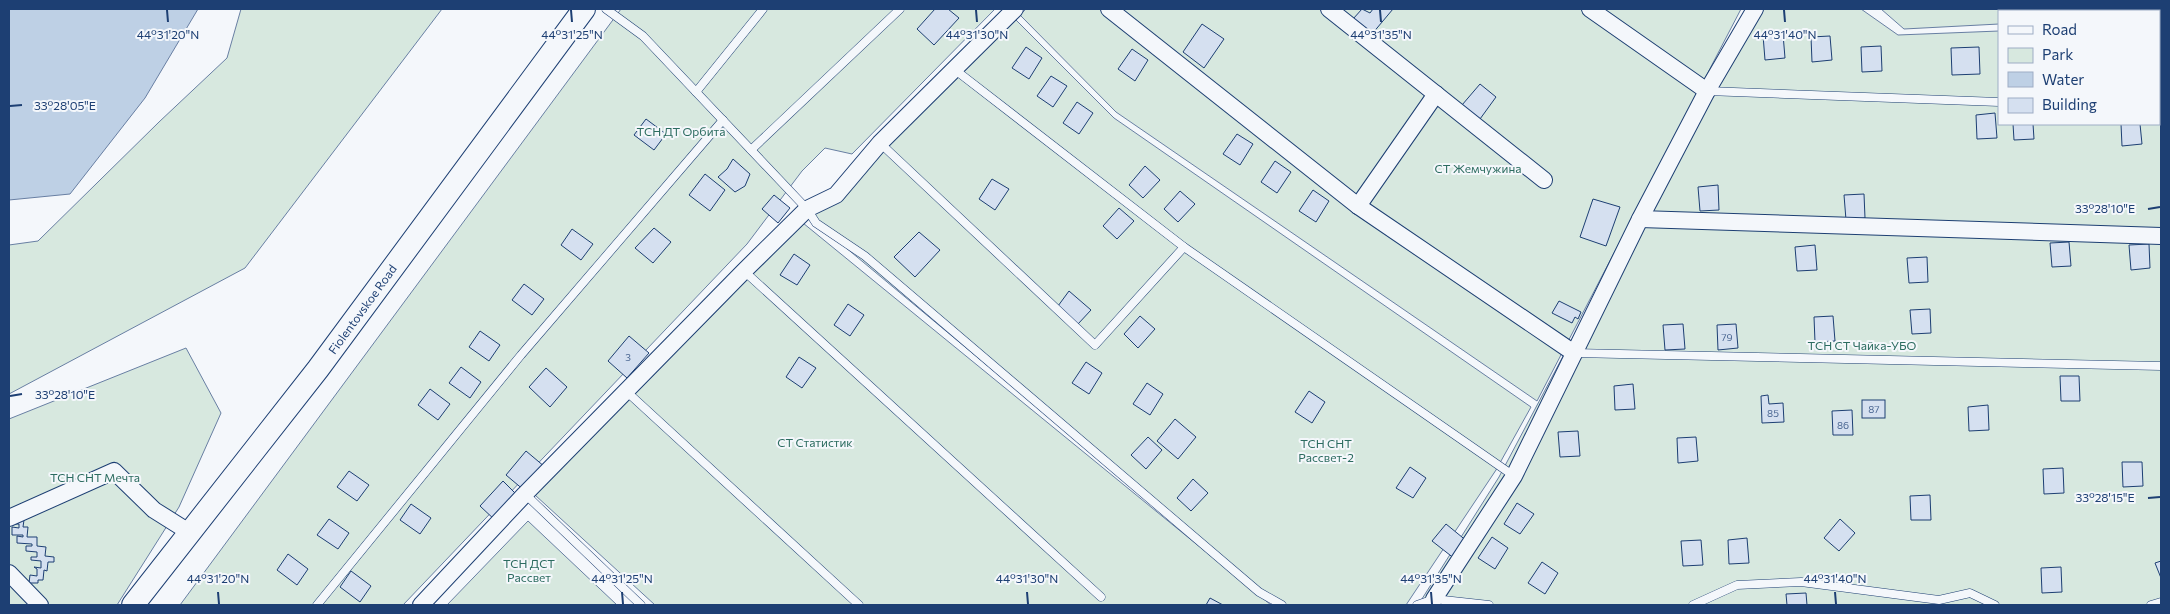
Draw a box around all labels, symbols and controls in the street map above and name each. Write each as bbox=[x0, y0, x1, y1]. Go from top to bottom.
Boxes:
legend bbox=[1998, 10, 2160, 125]
text: Road bbox=[2042, 20, 2077, 38]
text: 44°31'20"N bbox=[137, 27, 199, 41]
text: 44°31'25"N bbox=[541, 27, 603, 41]
text: 44°31'30"N bbox=[946, 27, 1008, 41]
text: 44°31'35"N bbox=[1350, 27, 1412, 41]
text: 44°31'40"N bbox=[1754, 27, 1816, 41]
text: Park bbox=[2042, 45, 2073, 63]
text: Water bbox=[2042, 70, 2084, 88]
text: Building bbox=[2042, 95, 2097, 113]
text: 33°28'05"E bbox=[34, 98, 96, 112]
park label: ТСН ДТ Орбита bbox=[637, 124, 725, 138]
park label: СТ Жемчужина bbox=[1434, 161, 1522, 175]
text: 33°28'10"E bbox=[2075, 201, 2135, 215]
street label: Fiolentovskoe Road bbox=[325, 262, 399, 356]
house number: 79 bbox=[1721, 331, 1733, 343]
park label: ТСН СТ Чайка-УБО bbox=[1808, 338, 1917, 352]
house number: 3 bbox=[625, 351, 631, 363]
text: 33°28'10"E bbox=[35, 387, 95, 401]
house number: 87 bbox=[1868, 403, 1880, 415]
house number: 85 bbox=[1767, 407, 1779, 419]
house number: 86 bbox=[1837, 419, 1849, 431]
park label: СТ Статистик bbox=[777, 435, 853, 449]
park label: ТСН СНТ Рассвет-2 bbox=[1298, 436, 1354, 464]
park label: ТСН СНТ Мечта bbox=[50, 470, 140, 484]
text: 33°28'15"E bbox=[2075, 490, 2135, 504]
park label: ТСН ДСТ Рассвет bbox=[503, 556, 555, 584]
text: 44°31'20"N bbox=[187, 571, 249, 585]
text: 44°31'25"N bbox=[591, 571, 653, 585]
text: 44°31'30"N bbox=[996, 571, 1058, 585]
text: 44°31'35"N bbox=[1400, 571, 1462, 585]
text: 44°31'40"N bbox=[1804, 571, 1866, 585]

